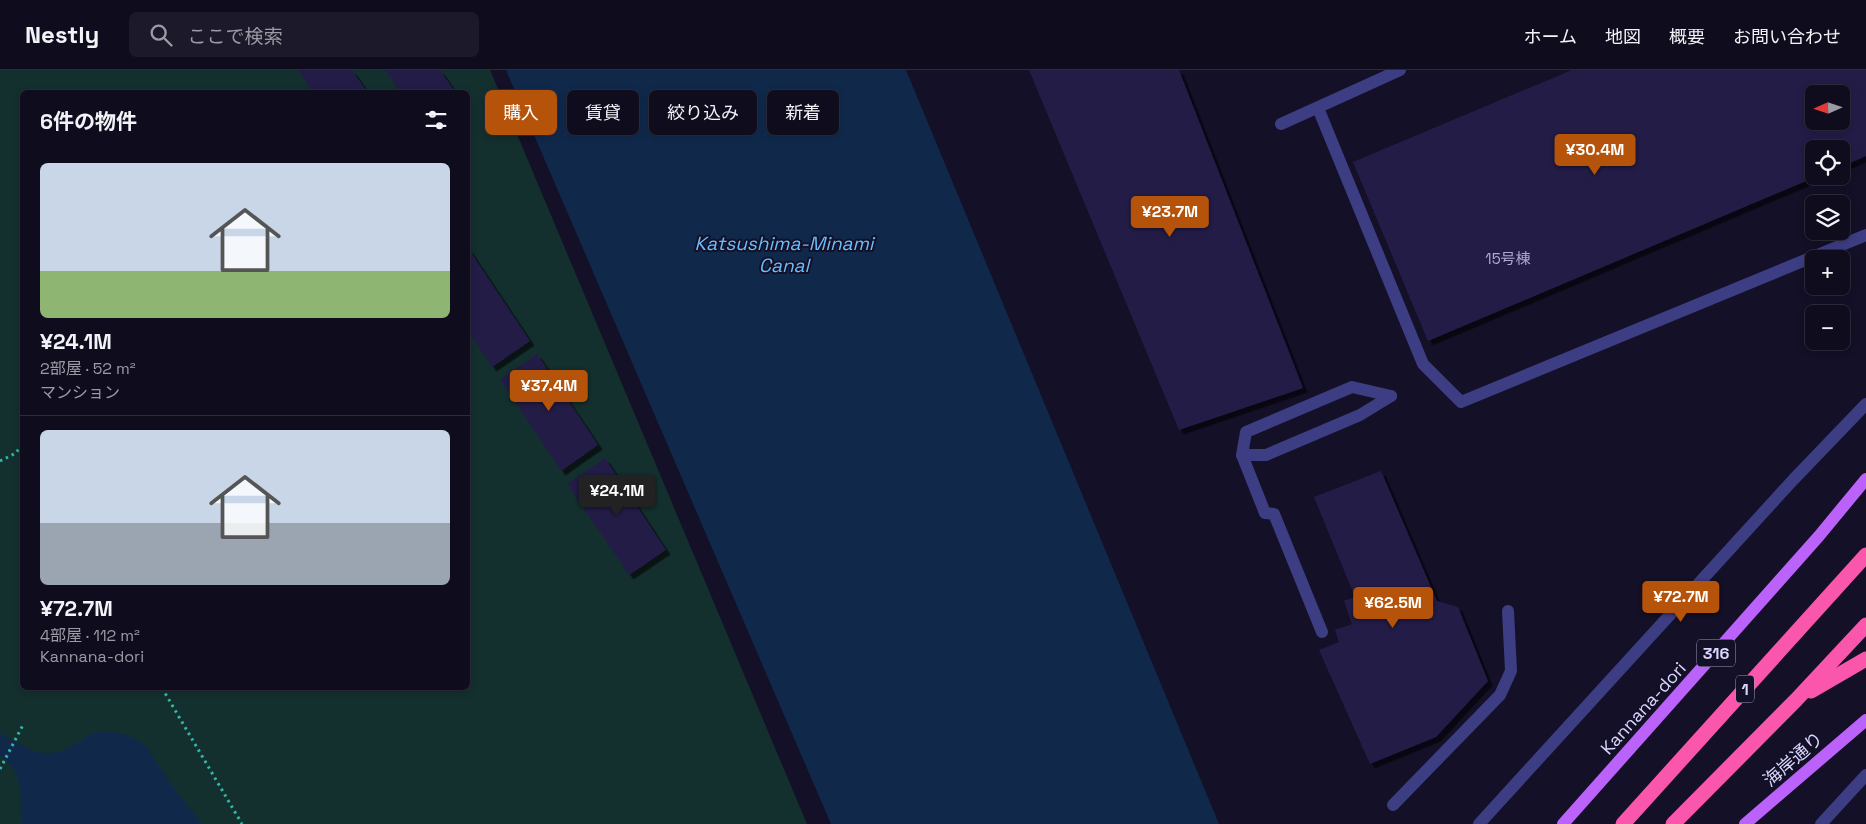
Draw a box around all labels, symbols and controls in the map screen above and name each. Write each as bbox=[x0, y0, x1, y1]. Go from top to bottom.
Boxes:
search box bbox=[129, 12, 479, 57]
text: Nestly bbox=[25, 19, 99, 50]
icon: search bbox=[147, 21, 175, 49]
text: ここで検索 bbox=[187, 24, 282, 49]
text: ホーム bbox=[1524, 25, 1577, 48]
text: 地図 bbox=[1605, 25, 1641, 48]
text: 概要 bbox=[1669, 25, 1705, 48]
text: お問い合わせ bbox=[1733, 25, 1841, 48]
north arrow bbox=[1805, 85, 1850, 130]
map controls bbox=[1805, 85, 1850, 350]
chip: 購入 bbox=[485, 90, 557, 135]
chip: 賃貸 bbox=[567, 90, 639, 135]
chip: 絞り込み bbox=[649, 90, 757, 135]
chip: 新着 bbox=[767, 90, 839, 135]
icon: filters bbox=[422, 106, 450, 134]
text: 6件の物件 bbox=[40, 108, 137, 135]
pin: ¥30.4M bbox=[1554, 134, 1636, 176]
text: ¥30.4M bbox=[1566, 139, 1624, 160]
button: locate bbox=[1805, 140, 1850, 185]
icon: home bbox=[200, 195, 290, 285]
button: layers bbox=[1805, 195, 1850, 240]
pin: ¥23.7M bbox=[1129, 196, 1211, 238]
text: ¥23.7M bbox=[1142, 201, 1198, 222]
water label: Katsushima-Minami Canal bbox=[694, 231, 876, 278]
house number: 15号棟 bbox=[1485, 249, 1531, 268]
button: + bbox=[1805, 250, 1850, 295]
button: − bbox=[1805, 305, 1850, 350]
text: ¥24.1M bbox=[40, 328, 112, 355]
text: 2部屋 · 52 m² bbox=[40, 358, 136, 379]
pin: ¥37.4M bbox=[508, 370, 590, 412]
text: ¥37.4M bbox=[521, 375, 577, 396]
text: マンション bbox=[40, 382, 120, 403]
icon: home bbox=[200, 462, 290, 552]
pin: ¥24.1M bbox=[576, 474, 658, 517]
text: ¥24.1M bbox=[590, 480, 644, 501]
pin: ¥72.7M bbox=[1640, 580, 1722, 623]
pin: ¥62.5M bbox=[1352, 586, 1434, 629]
text: ¥72.7M bbox=[1653, 586, 1709, 607]
text: ¥62.5M bbox=[1364, 592, 1422, 613]
text: ¥72.7M bbox=[40, 595, 113, 622]
text: 4部屋 · 112 m² bbox=[40, 625, 140, 646]
road number: 316 bbox=[1697, 640, 1735, 666]
text: Kannana-dori bbox=[40, 646, 144, 667]
street label: Kannana-dori bbox=[1595, 657, 1691, 759]
road number: 1 bbox=[1736, 676, 1754, 702]
street label: 海岸通り bbox=[1758, 727, 1828, 791]

